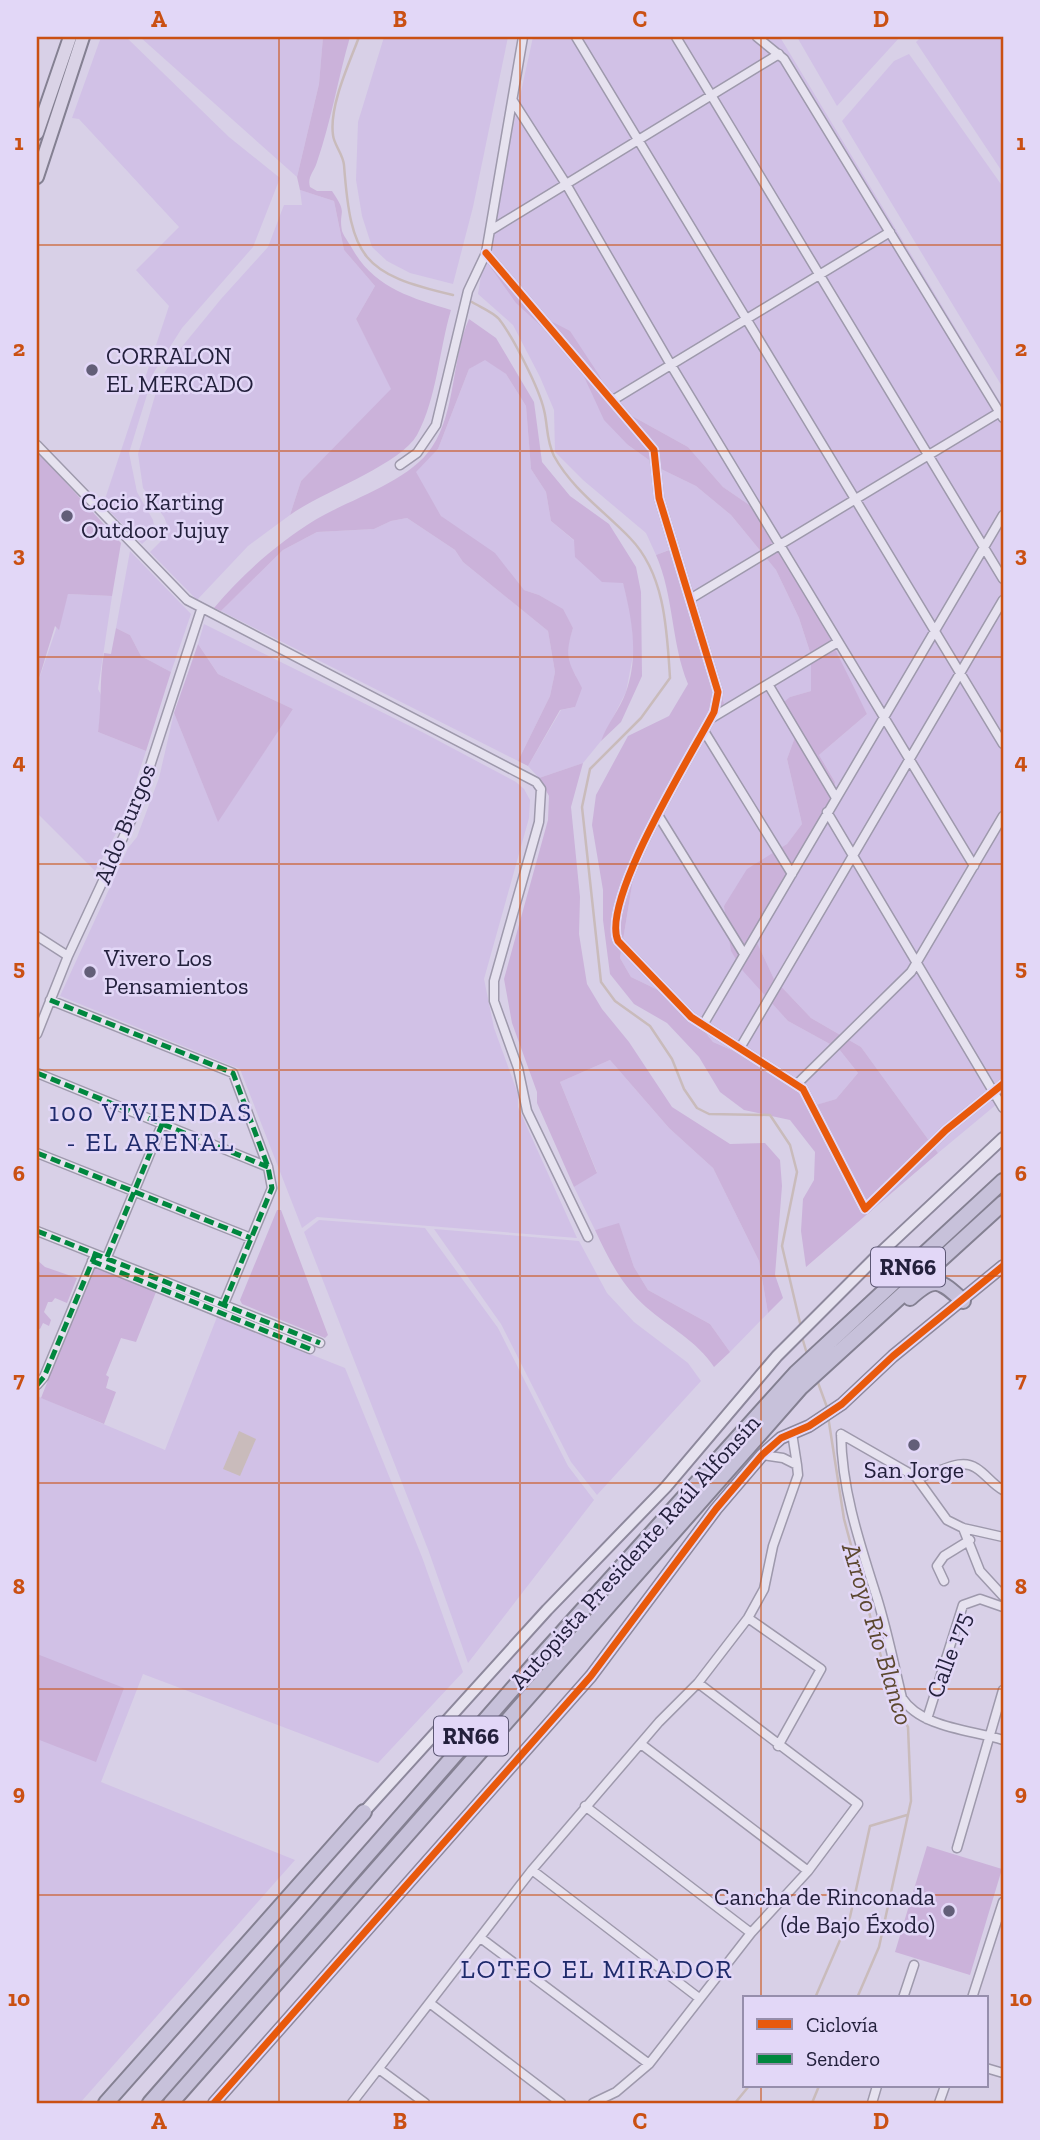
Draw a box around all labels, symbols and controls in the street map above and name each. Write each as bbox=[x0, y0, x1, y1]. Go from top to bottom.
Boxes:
text: A bbox=[151, 5, 167, 33]
text: B bbox=[393, 5, 407, 33]
text: C bbox=[633, 5, 647, 33]
text: D bbox=[873, 5, 889, 33]
text: 1 bbox=[14, 128, 24, 156]
text: 1 bbox=[1016, 128, 1026, 156]
text: 2 bbox=[13, 334, 25, 362]
text: 2 bbox=[1015, 334, 1027, 362]
place label: CORRALON EL MERCADO bbox=[106, 341, 253, 398]
marker: CORRALON EL MERCADO bbox=[84, 362, 100, 378]
place label: Cocio Karting Outdoor Jujuy bbox=[81, 487, 229, 544]
marker: Cocio Karting Outdoor Jujuy bbox=[59, 508, 75, 524]
text: 3 bbox=[13, 540, 25, 568]
text: 3 bbox=[1015, 540, 1027, 568]
text: 4 bbox=[12, 747, 26, 775]
text: 4 bbox=[1014, 747, 1028, 775]
street label: Aldo Burgos bbox=[87, 760, 162, 888]
place label: Vivero Los Pensamientos bbox=[103, 943, 249, 1000]
text: 5 bbox=[13, 953, 25, 981]
text: 5 bbox=[1015, 953, 1027, 981]
marker: Vivero Los Pensamientos bbox=[82, 964, 98, 980]
district label: 100 VIVIENDAS - EL ARENAL bbox=[49, 1096, 253, 1158]
text: 6 bbox=[13, 1159, 25, 1187]
text: 6 bbox=[1015, 1159, 1027, 1187]
road number: RN66 bbox=[871, 1248, 945, 1286]
text: 7 bbox=[13, 1365, 25, 1393]
text: 7 bbox=[1015, 1365, 1027, 1393]
street label: Autopista Presidente Raúl Alfonsín bbox=[503, 1408, 766, 1695]
marker: San Jorge bbox=[906, 1437, 922, 1453]
place label: San Jorge bbox=[864, 1455, 964, 1484]
water label: Arroyo Río Blanco bbox=[835, 1538, 921, 1729]
text: 8 bbox=[13, 1572, 25, 1600]
text: 8 bbox=[1015, 1572, 1027, 1600]
street label: Calle 175 bbox=[920, 1608, 977, 1702]
road number: RN66 bbox=[434, 1716, 508, 1756]
text: 9 bbox=[13, 1778, 25, 1806]
text: 9 bbox=[1015, 1778, 1027, 1806]
place label: Cancha de Rinconada (de Bajo Éxodo) bbox=[714, 1882, 935, 1939]
marker: Cancha de Rinconada (de Bajo Éxodo) bbox=[941, 1903, 957, 1919]
district label: LOTEO EL MIRADOR bbox=[460, 1953, 734, 1985]
text: 10 bbox=[8, 1984, 30, 2012]
text: 10 bbox=[1010, 1984, 1032, 2012]
legend bbox=[743, 1996, 988, 2088]
text: Ciclovía bbox=[806, 2012, 878, 2037]
text: Sendero bbox=[806, 2046, 880, 2071]
text: A bbox=[151, 2107, 167, 2135]
text: B bbox=[393, 2107, 407, 2135]
text: C bbox=[633, 2107, 647, 2135]
text: D bbox=[873, 2107, 889, 2135]

